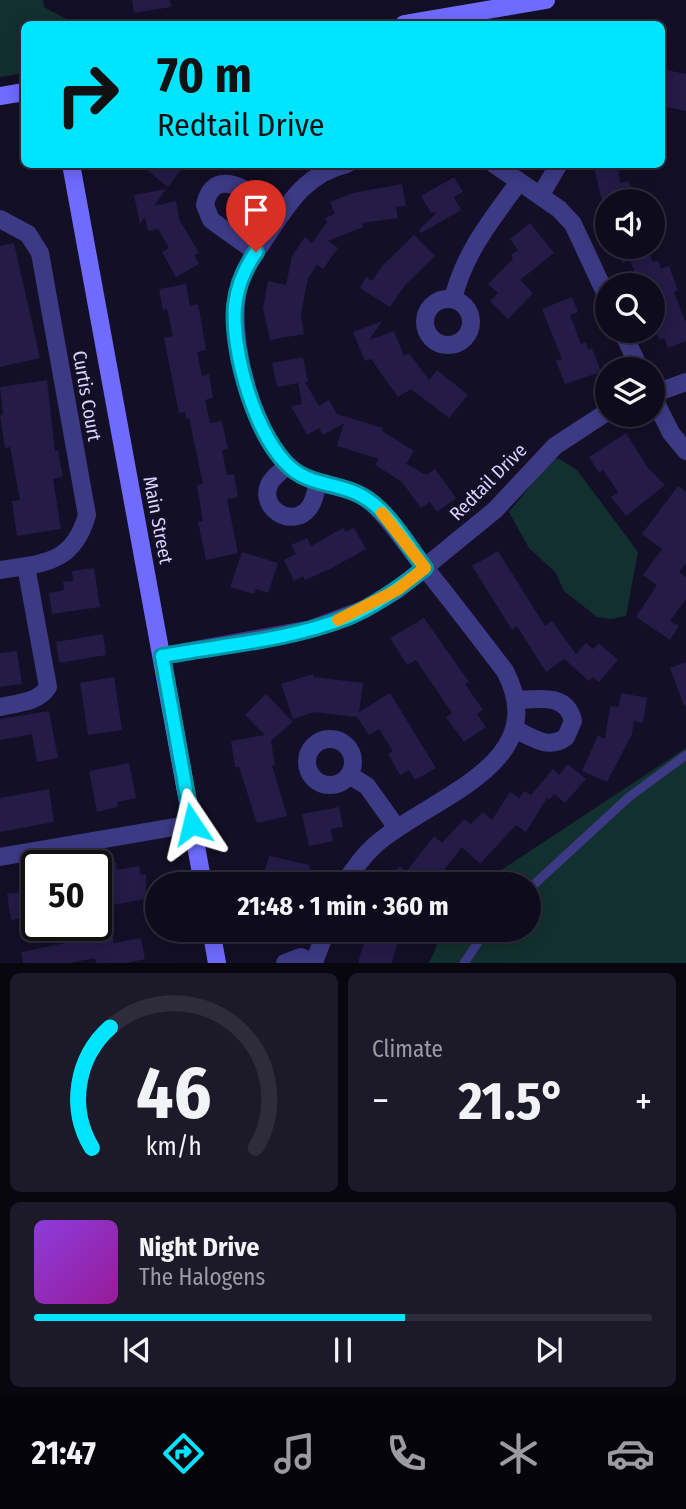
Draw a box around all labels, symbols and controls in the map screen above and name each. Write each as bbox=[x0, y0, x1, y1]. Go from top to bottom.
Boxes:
text: 70 m bbox=[157, 46, 252, 105]
icon: right bbox=[42, 49, 133, 140]
text: Redtail Drive bbox=[157, 106, 325, 144]
pin bbox=[226, 180, 286, 252]
map controls bbox=[595, 189, 665, 427]
button: sound bbox=[595, 189, 665, 259]
icon: arrive bbox=[237, 191, 275, 229]
button: search bbox=[595, 273, 665, 343]
street label: Curtis Court bbox=[68, 349, 106, 444]
button: layers bbox=[595, 357, 665, 427]
street label: Redtail Drive bbox=[445, 439, 531, 525]
street label: Main Street bbox=[138, 474, 178, 567]
position arrow bbox=[155, 787, 229, 861]
speed limit sign: 50 bbox=[21, 850, 112, 941]
text: 21:48 · 1 min · 360 m bbox=[238, 891, 449, 922]
text: Climate bbox=[372, 1035, 443, 1063]
text: 46 bbox=[136, 1051, 212, 1138]
text: 21.5° bbox=[458, 1070, 565, 1133]
text: − bbox=[372, 1078, 389, 1124]
text: + bbox=[635, 1078, 652, 1124]
text: km/h bbox=[146, 1132, 202, 1162]
text: Night Drive bbox=[139, 1232, 259, 1263]
text: The Halogens bbox=[139, 1263, 265, 1291]
icon: previous bbox=[118, 1331, 156, 1369]
icon: pause bbox=[324, 1331, 362, 1369]
icon: next bbox=[530, 1331, 568, 1369]
icon: directions bbox=[159, 1429, 208, 1478]
icon: music bbox=[270, 1429, 319, 1478]
icon: phone bbox=[382, 1429, 431, 1478]
icon: climate bbox=[494, 1429, 543, 1478]
icon: car bbox=[606, 1429, 655, 1478]
text: 21:47 bbox=[31, 1434, 96, 1472]

